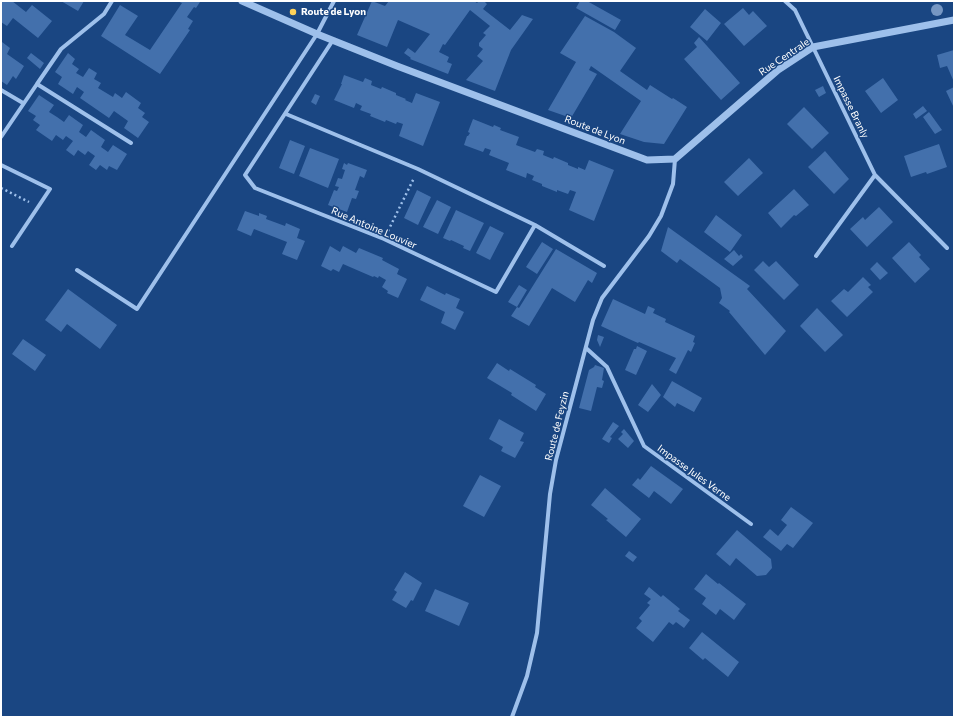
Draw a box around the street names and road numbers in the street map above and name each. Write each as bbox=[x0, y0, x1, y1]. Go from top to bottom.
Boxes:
street label: Rue Centrale bbox=[756, 36, 812, 78]
street label: Impasse Branly bbox=[831, 74, 871, 140]
street label: Route de Lyon bbox=[563, 113, 627, 147]
street label: Rue Antoine Louvier bbox=[329, 205, 419, 251]
street label: Route de Feyzin bbox=[543, 390, 571, 462]
street label: Impasse Jules Verne bbox=[655, 442, 733, 504]

